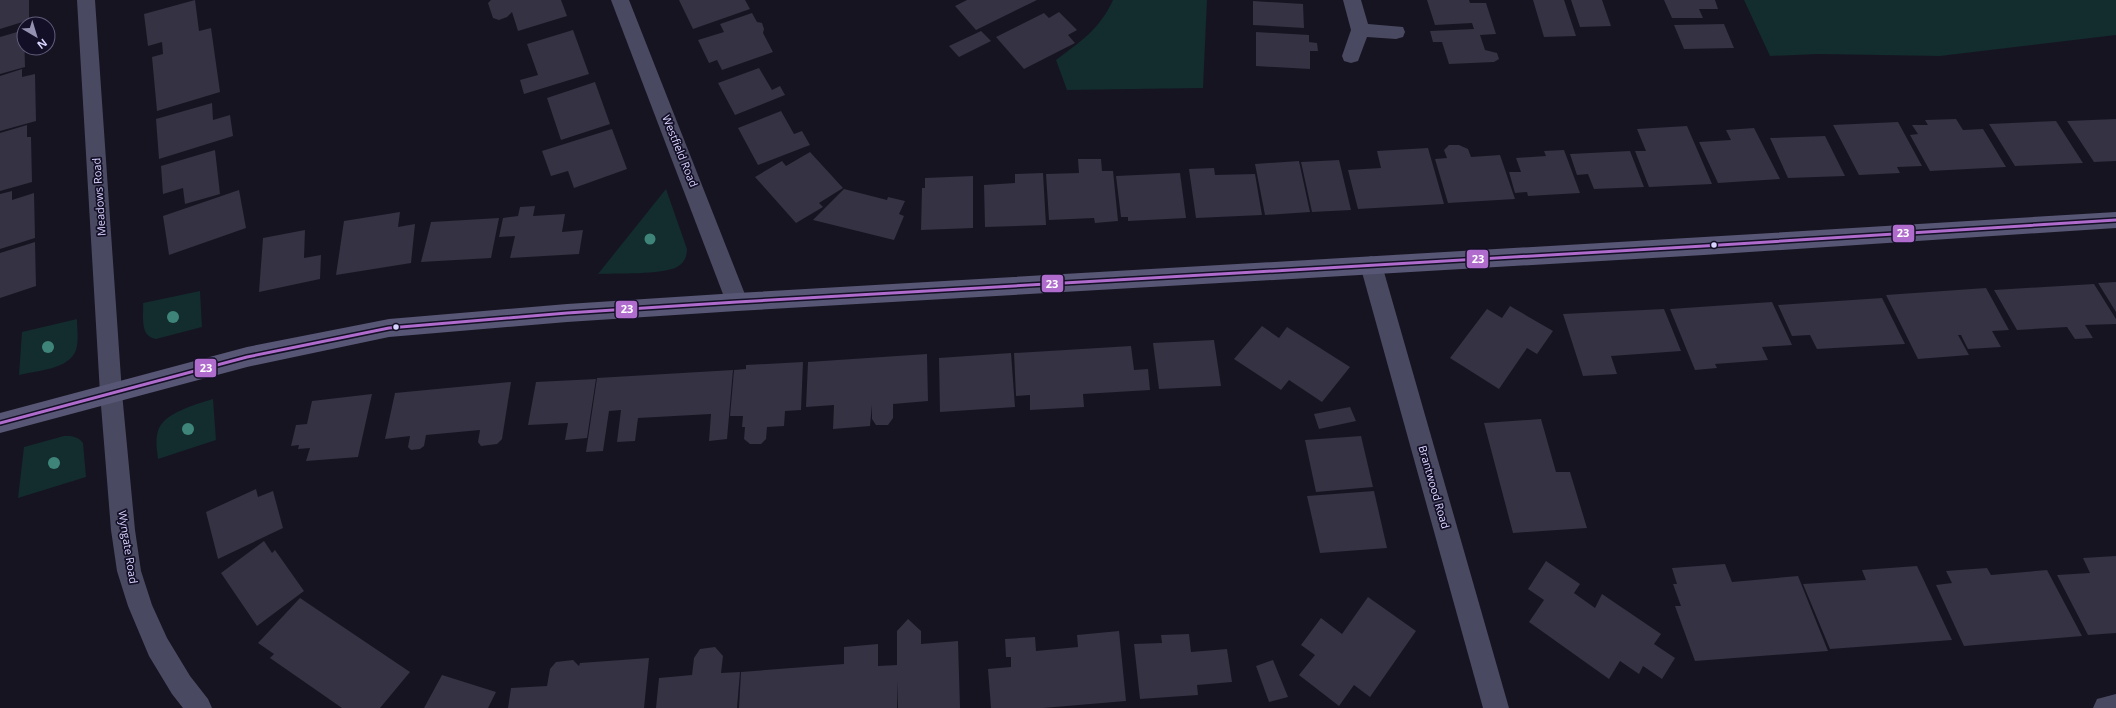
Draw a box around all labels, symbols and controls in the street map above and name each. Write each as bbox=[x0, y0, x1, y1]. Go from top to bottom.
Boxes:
north arrow bbox=[16, 16, 56, 56]
text: N bbox=[34, 36, 51, 53]
street label: Westfield Road bbox=[659, 112, 702, 189]
street label: Meadows Road bbox=[88, 157, 109, 237]
line badge: 23 bbox=[1892, 224, 1915, 243]
text: 23 bbox=[1897, 225, 1909, 240]
unlabelled marker bbox=[1709, 240, 1719, 250]
line badge: 23 bbox=[1466, 249, 1489, 269]
text: 23 bbox=[1472, 251, 1484, 266]
line badge: 23 bbox=[1041, 274, 1064, 293]
text: 23 bbox=[1046, 276, 1058, 291]
line badge: 23 bbox=[615, 300, 638, 319]
text: 23 bbox=[621, 301, 633, 316]
unlabelled marker bbox=[391, 322, 401, 332]
line badge: 23 bbox=[194, 358, 217, 378]
text: 23 bbox=[200, 360, 212, 375]
street label: Brantwood Road bbox=[1415, 443, 1454, 530]
street label: Wyngate Road bbox=[115, 509, 142, 584]

